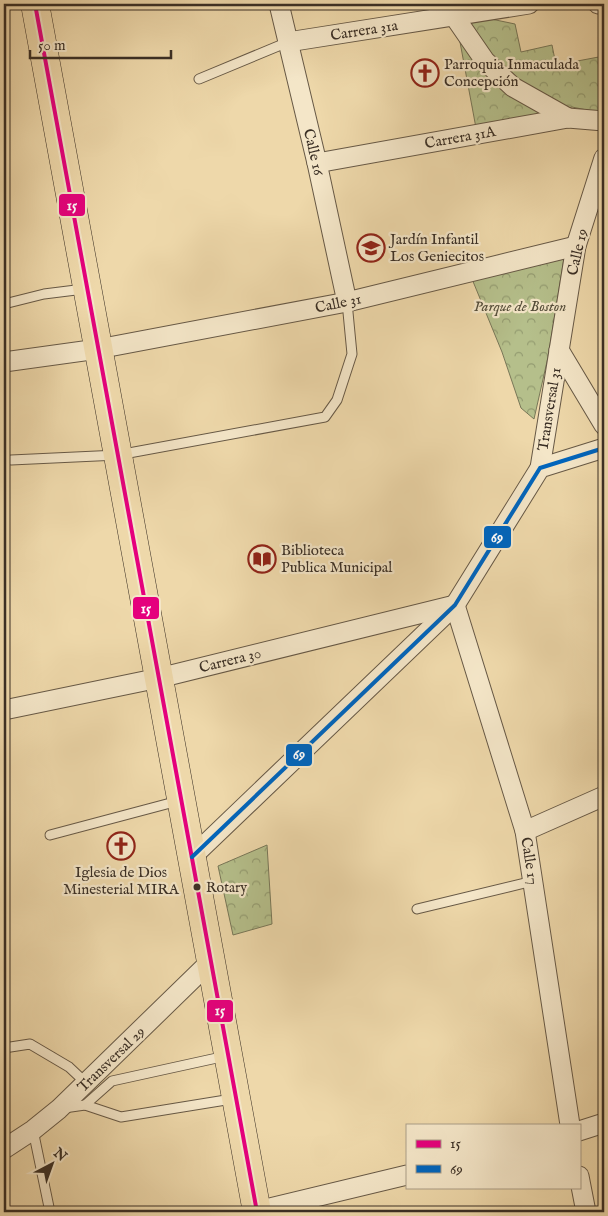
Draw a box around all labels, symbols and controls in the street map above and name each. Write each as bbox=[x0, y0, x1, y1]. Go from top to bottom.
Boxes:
street label: Carrera 31a bbox=[329, 16, 400, 45]
scale bar bbox=[30, 28, 171, 60]
text: 50 m bbox=[38, 36, 66, 55]
place label: Parroquia Inmaculada Concepción bbox=[444, 55, 579, 91]
church icon: Parroquia Inmaculada Concepción bbox=[410, 58, 440, 88]
street label: Carrera 31A bbox=[423, 122, 498, 153]
street label: Calle 16 bbox=[299, 127, 328, 178]
line badge: 15 bbox=[58, 193, 86, 217]
text: 15 bbox=[67, 197, 77, 215]
street label: Calle 19 bbox=[563, 227, 592, 277]
place label: Jardín Infantil Los Geniecitos bbox=[388, 230, 484, 266]
school or university icon: Jardín Infantil Los Geniecitos bbox=[356, 233, 386, 263]
street label: Calle 31 bbox=[313, 289, 363, 318]
park label: Parque de Boston bbox=[474, 297, 566, 316]
street label: Transversal 31 bbox=[534, 366, 565, 452]
line badge: 69 bbox=[483, 525, 512, 549]
text: 69 bbox=[491, 529, 503, 547]
place label: Biblioteca Publica Municipal bbox=[281, 541, 393, 577]
library icon: Biblioteca Publica Municipal bbox=[247, 544, 277, 574]
line badge: 15 bbox=[132, 596, 160, 620]
text: 15 bbox=[141, 600, 151, 618]
street label: Carrera 30 bbox=[197, 644, 263, 677]
line badge: 69 bbox=[285, 743, 313, 767]
text: 69 bbox=[293, 746, 305, 764]
church icon: Iglesia de Dios Minesterial MIRA bbox=[106, 831, 136, 861]
street label: Calle 17 bbox=[516, 836, 543, 886]
place label: Iglesia de Dios Minesterial MIRA bbox=[63, 863, 180, 899]
place label: Rotary bbox=[206, 879, 247, 897]
marker: Rotary bbox=[192, 882, 202, 892]
line badge: 15 bbox=[206, 999, 234, 1023]
text: 15 bbox=[215, 1002, 225, 1020]
street label: Transversal 29 bbox=[74, 1022, 149, 1096]
legend bbox=[406, 1124, 580, 1188]
text: 15 bbox=[450, 1134, 462, 1153]
north arrow bbox=[28, 1138, 78, 1188]
text: N bbox=[49, 1144, 70, 1166]
text: 69 bbox=[450, 1160, 463, 1179]

